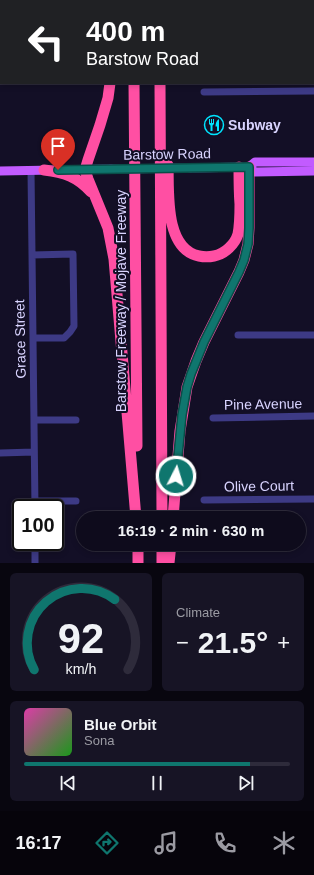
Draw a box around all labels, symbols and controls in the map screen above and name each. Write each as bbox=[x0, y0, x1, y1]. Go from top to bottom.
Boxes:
icon: left bbox=[20, 16, 72, 68]
text: 400 m bbox=[86, 16, 165, 47]
text: Barstow Road bbox=[86, 49, 199, 69]
restaurant icon: Subway bbox=[203, 114, 225, 136]
place label: Subway bbox=[228, 117, 281, 133]
pin bbox=[41, 129, 75, 170]
icon: arrive bbox=[47, 135, 69, 157]
street label: Barstow Road bbox=[123, 145, 211, 163]
street label: Barstow Freeway / Mojave Freeway bbox=[113, 190, 129, 412]
street label: Grace Street bbox=[11, 299, 29, 379]
street label: Pine Avenue bbox=[224, 395, 303, 413]
position arrow bbox=[155, 455, 197, 497]
street label: Olive Court bbox=[224, 477, 294, 495]
speed limit sign: 100 bbox=[12, 499, 64, 551]
text: 16:19 · 2 min · 630 m bbox=[118, 522, 264, 539]
text: Climate bbox=[176, 605, 220, 620]
text: 92 bbox=[58, 615, 104, 662]
text: 21.5° bbox=[198, 626, 268, 659]
text: − bbox=[176, 630, 189, 655]
text: + bbox=[277, 630, 290, 655]
text: km/h bbox=[66, 661, 97, 677]
text: Blue Orbit bbox=[84, 716, 157, 733]
text: Sona bbox=[84, 733, 114, 748]
icon: previous bbox=[57, 772, 79, 794]
icon: pause bbox=[146, 772, 168, 794]
icon: next bbox=[235, 772, 257, 794]
icon: directions bbox=[93, 829, 121, 857]
icon: music bbox=[152, 829, 180, 857]
icon: phone bbox=[211, 829, 239, 857]
icon: climate bbox=[270, 829, 298, 857]
text: 16:17 bbox=[16, 833, 62, 853]

